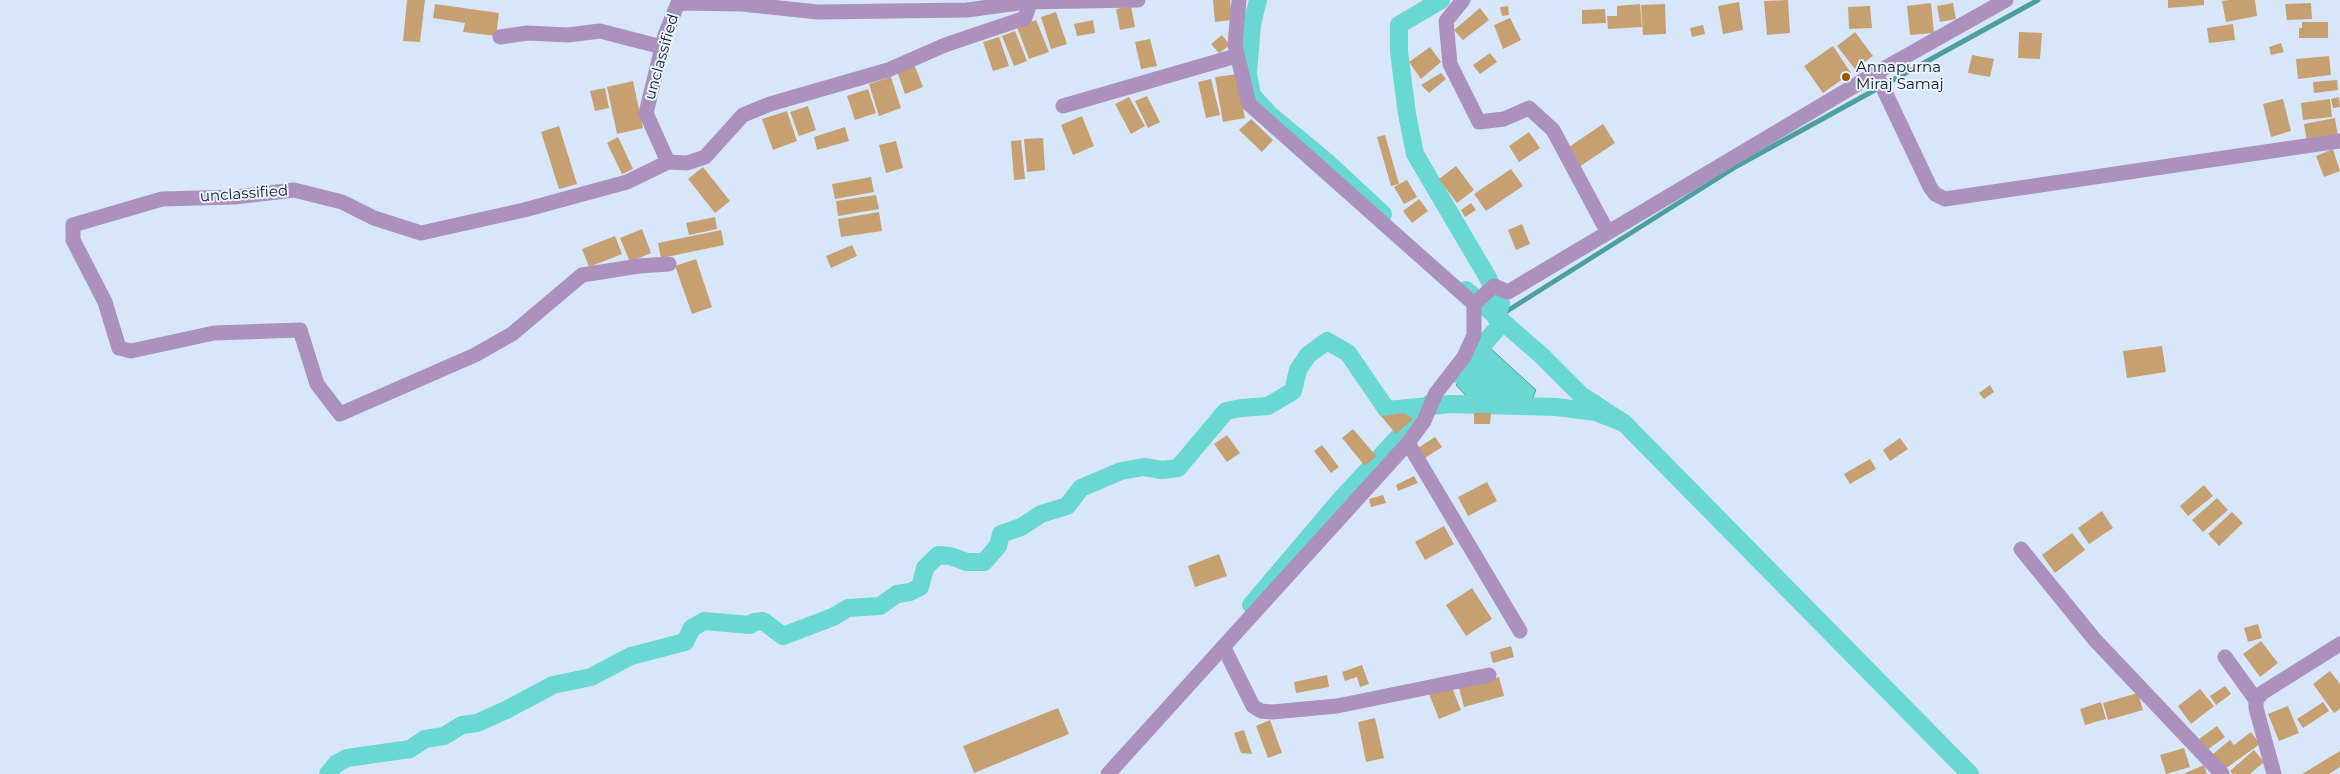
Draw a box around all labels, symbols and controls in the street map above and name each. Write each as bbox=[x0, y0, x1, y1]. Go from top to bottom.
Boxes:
street label: unclassified bbox=[641, 12, 683, 102]
place label: Annapurna Miraj Samaj bbox=[1856, 59, 1944, 94]
marker: Annapurna Miraj Samaj bbox=[1840, 71, 1852, 83]
street label: unclassified bbox=[199, 182, 289, 206]

